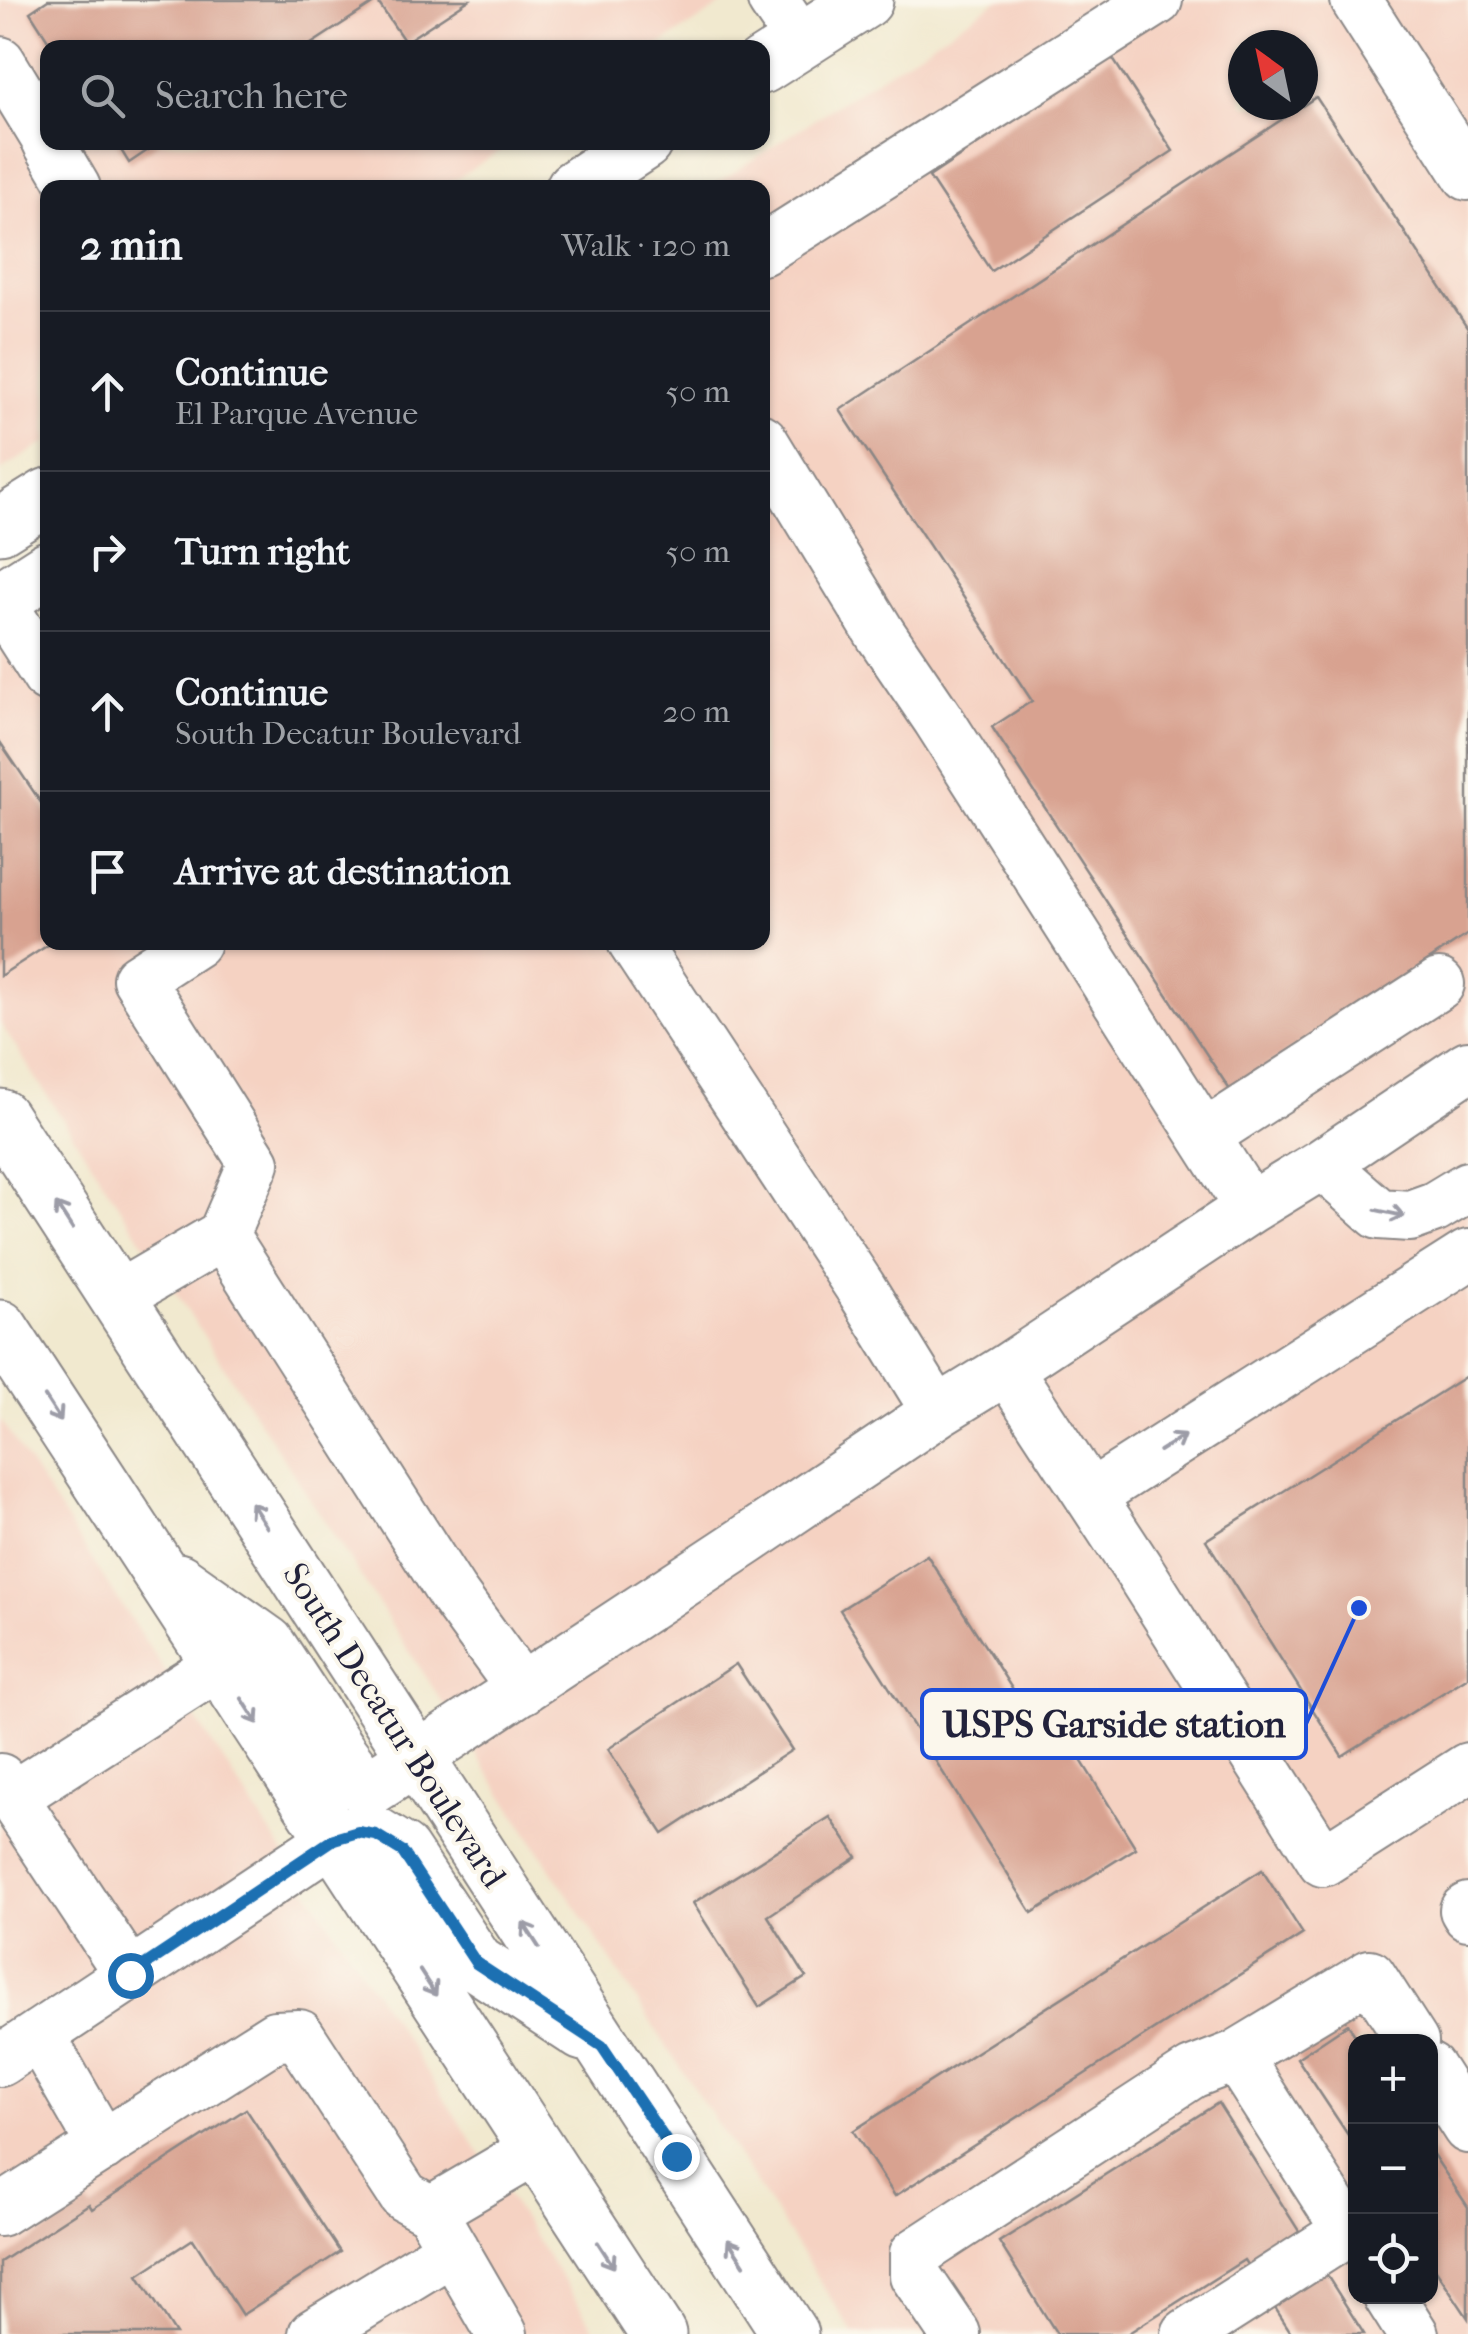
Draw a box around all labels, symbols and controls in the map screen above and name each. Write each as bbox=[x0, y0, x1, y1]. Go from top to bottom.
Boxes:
north arrow bbox=[1228, 30, 1318, 120]
search box bbox=[40, 40, 770, 150]
icon: search bbox=[75, 68, 130, 123]
text: Search here bbox=[155, 73, 348, 118]
text: 2 min bbox=[80, 221, 182, 270]
text: Walk · 120 m bbox=[561, 227, 730, 264]
text: Continue bbox=[175, 350, 328, 395]
icon: ahead bbox=[80, 364, 135, 419]
text: 50 m bbox=[665, 373, 730, 410]
text: El Parque Avenue bbox=[175, 395, 418, 432]
icon: right bbox=[80, 524, 135, 579]
text: Turn right bbox=[175, 529, 350, 574]
text: 50 m bbox=[665, 533, 730, 570]
text: Continue bbox=[175, 670, 328, 715]
icon: ahead bbox=[80, 684, 135, 739]
text: 20 m bbox=[662, 693, 730, 730]
text: South Decatur Boulevard bbox=[175, 715, 521, 752]
icon: arrive bbox=[80, 844, 135, 899]
text: Arrive at destination bbox=[175, 849, 511, 894]
one-way arrow bbox=[54, 1202, 75, 1230]
one-way arrow bbox=[1374, 1204, 1406, 1223]
one-way arrow bbox=[43, 1395, 64, 1423]
one-way arrow bbox=[1157, 1433, 1186, 1454]
one-way arrow bbox=[248, 1502, 269, 1530]
street label: South Decatur Boulevard bbox=[274, 1555, 515, 1896]
callout: USPS Garside station bbox=[922, 1690, 1306, 1758]
one-way arrow bbox=[240, 1696, 261, 1724]
text: USPS Garside station bbox=[942, 1702, 1287, 1747]
one-way arrow bbox=[520, 1921, 541, 1950]
route start bbox=[108, 1953, 154, 1999]
one-way arrow bbox=[418, 1968, 439, 1996]
map controls bbox=[1348, 2034, 1438, 2304]
button: + bbox=[1348, 2034, 1438, 2124]
button: − bbox=[1348, 2124, 1438, 2214]
route end bbox=[654, 2134, 700, 2180]
button: locate bbox=[1348, 2214, 1438, 2304]
one-way arrow bbox=[726, 2239, 747, 2267]
one-way arrow bbox=[596, 2240, 617, 2268]

